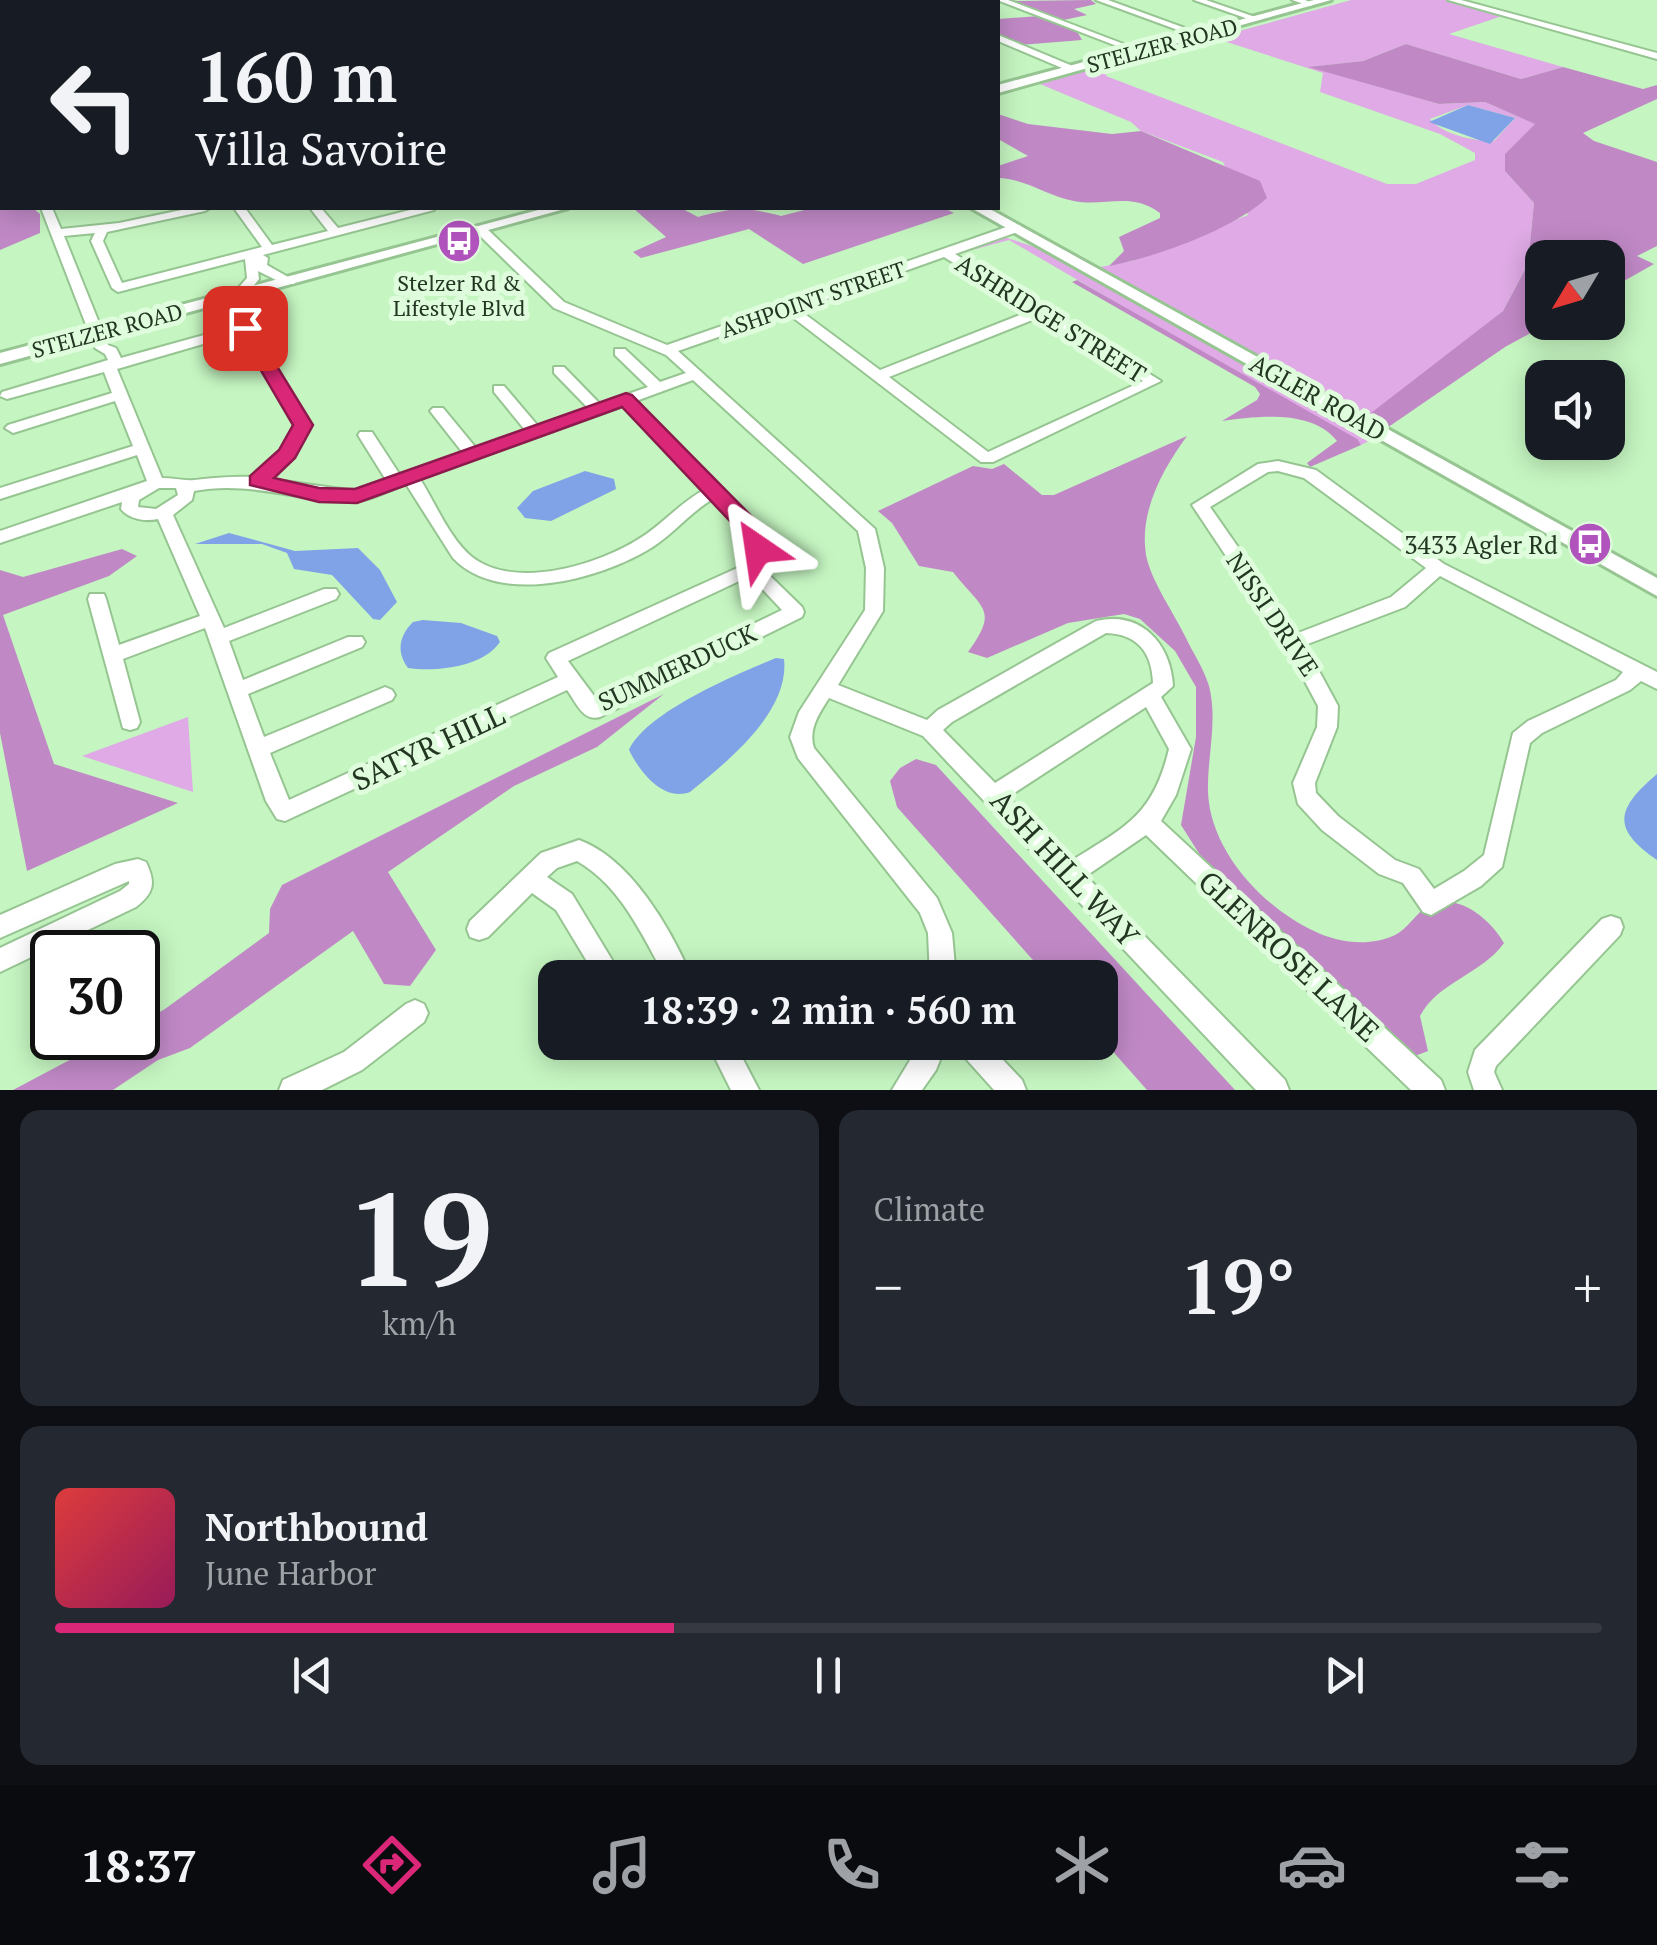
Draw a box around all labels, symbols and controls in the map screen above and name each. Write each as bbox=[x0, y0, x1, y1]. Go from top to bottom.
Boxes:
street label: STELZER ROAD bbox=[1083, 11, 1241, 79]
text: 160 m bbox=[195, 29, 397, 122]
icon: left bbox=[30, 40, 160, 170]
text: Villa Savoire bbox=[195, 118, 447, 178]
bus stop icon: Stelzer Rd & Lifestyle Blvd bbox=[436, 218, 482, 264]
north arrow bbox=[1525, 240, 1625, 340]
map controls bbox=[1525, 240, 1625, 460]
street label: ASHRIDGE STREET bbox=[950, 246, 1152, 390]
street label: ASHPOINT STREET bbox=[717, 254, 909, 344]
place label: Stelzer Rd & Lifestyle Blvd bbox=[393, 268, 525, 322]
pin bbox=[203, 286, 288, 371]
street label: STELZER ROAD bbox=[28, 296, 186, 364]
icon: arrive bbox=[218, 301, 273, 356]
street label: AGLER ROAD bbox=[1244, 346, 1392, 448]
button: sound bbox=[1525, 360, 1625, 460]
position arrow bbox=[706, 497, 810, 601]
bus stop icon: 3433 Agler Rd bbox=[1567, 521, 1613, 567]
place label: 3433 Agler Rd bbox=[1404, 528, 1558, 561]
street label: NISSI DRIVE bbox=[1219, 546, 1327, 682]
street label: SUMMERDUCK bbox=[593, 616, 762, 718]
street label: SATYR HILL bbox=[345, 694, 511, 800]
street label: ASH HILL WAY bbox=[982, 781, 1149, 956]
street label: GLENROSE LANE bbox=[1190, 862, 1388, 1050]
speed limit sign: 30 bbox=[30, 930, 160, 1060]
text: 18:39 · 2 min · 560 m bbox=[640, 985, 1016, 1035]
text: 19 bbox=[346, 1151, 493, 1323]
text: Climate bbox=[874, 1188, 985, 1230]
text: 19° bbox=[1180, 1236, 1296, 1335]
text: − bbox=[874, 1250, 903, 1323]
text: + bbox=[1573, 1250, 1602, 1323]
text: km/h bbox=[382, 1302, 456, 1344]
text: Northbound bbox=[205, 1502, 428, 1552]
text: June Harbor bbox=[205, 1552, 376, 1594]
icon: previous bbox=[285, 1648, 340, 1703]
icon: pause bbox=[801, 1648, 856, 1703]
icon: next bbox=[1317, 1648, 1372, 1703]
icon: directions bbox=[357, 1830, 427, 1900]
icon: music bbox=[587, 1830, 657, 1900]
icon: phone bbox=[817, 1830, 887, 1900]
icon: climate bbox=[1047, 1830, 1117, 1900]
icon: car bbox=[1277, 1830, 1347, 1900]
icon: filters bbox=[1507, 1830, 1577, 1900]
text: 18:37 bbox=[80, 1835, 197, 1895]

